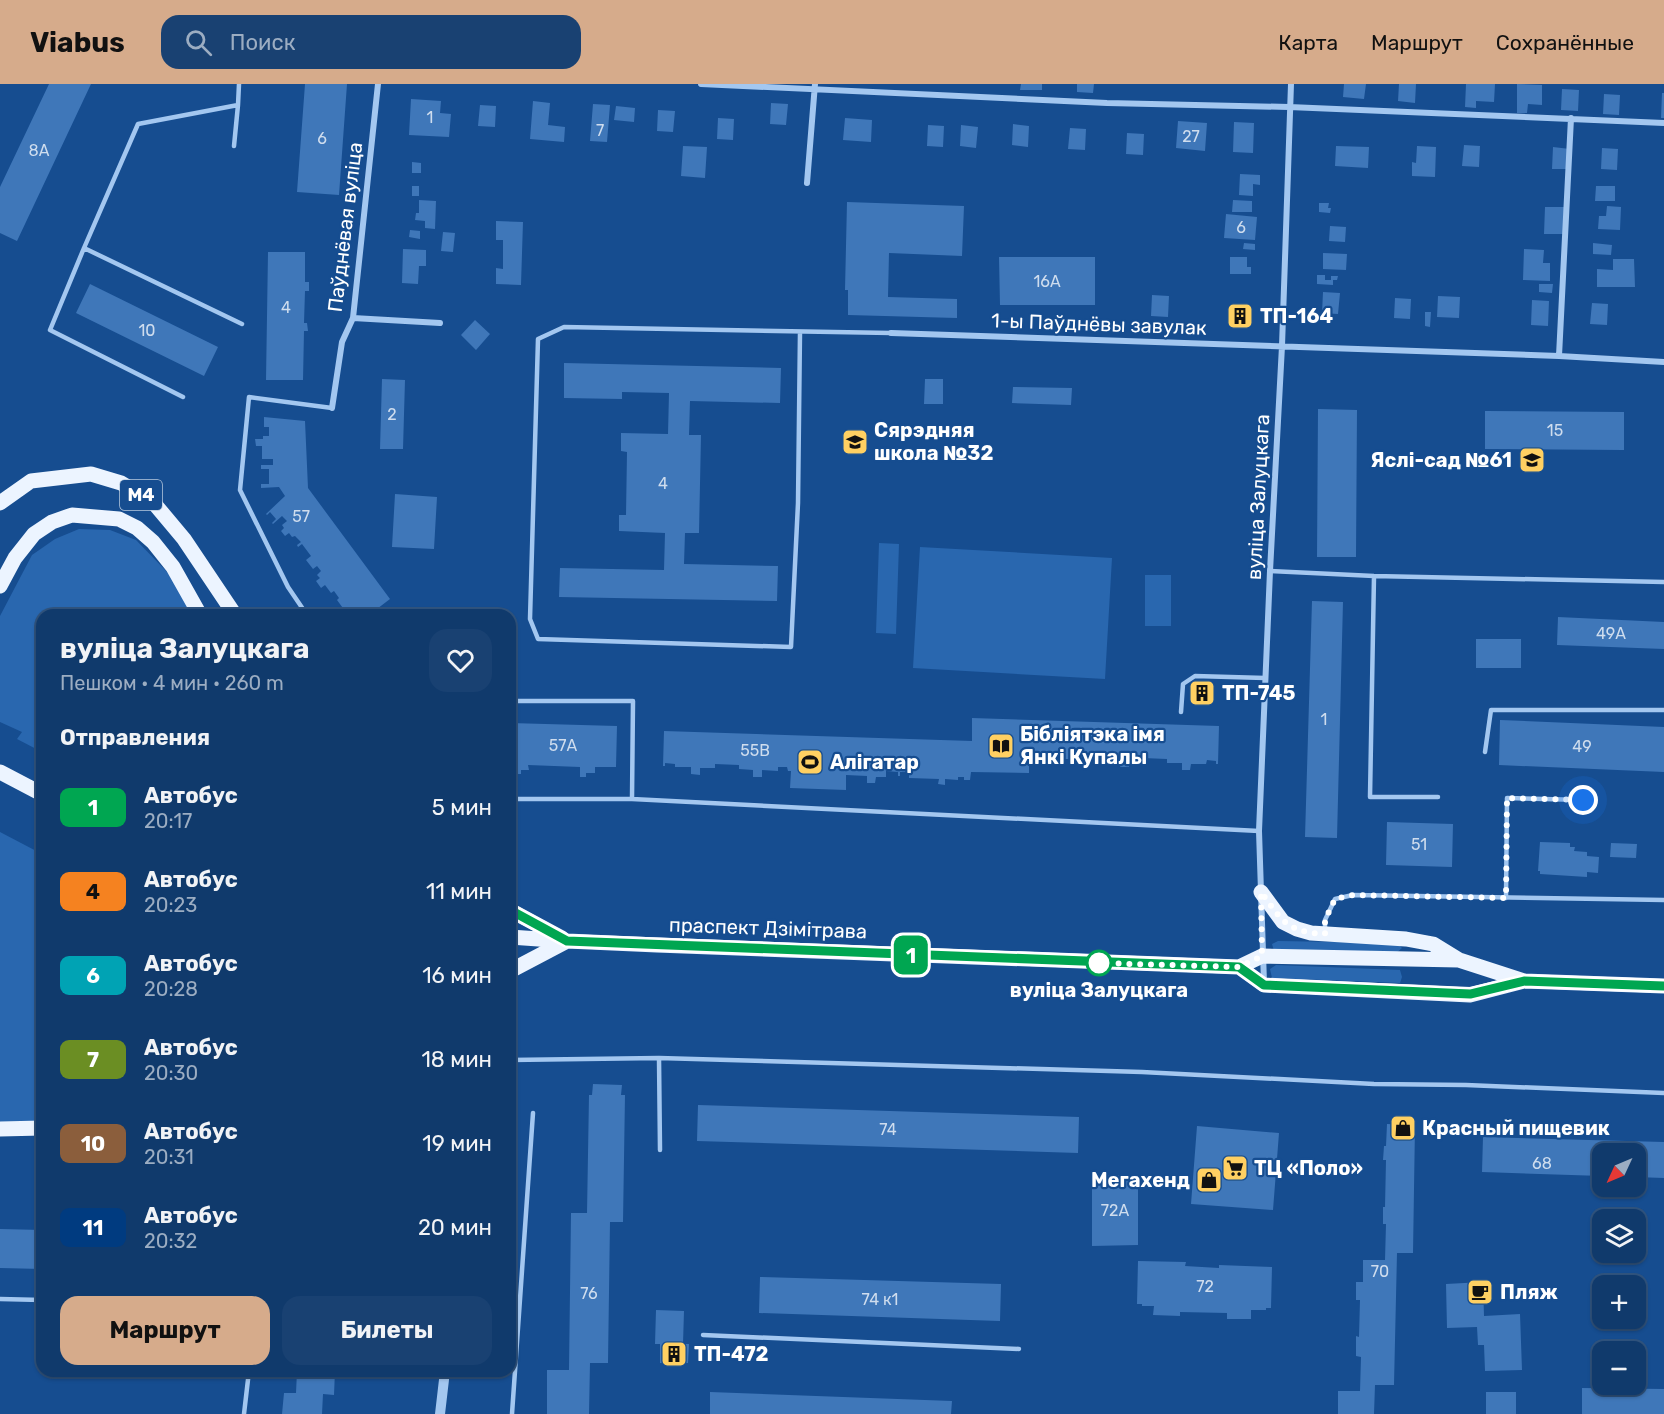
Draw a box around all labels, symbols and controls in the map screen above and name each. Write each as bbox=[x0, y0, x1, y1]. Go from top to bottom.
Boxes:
search box bbox=[161, 15, 581, 69]
text: Viabus bbox=[30, 26, 125, 59]
icon: search bbox=[182, 26, 215, 59]
text: Поиск bbox=[230, 29, 295, 56]
text: Карта bbox=[1278, 30, 1338, 55]
text: Маршрут bbox=[1371, 30, 1463, 55]
text: Сохранённые bbox=[1496, 30, 1634, 55]
house number: 1 bbox=[427, 108, 433, 127]
house number: 7 bbox=[596, 121, 604, 140]
house number: 27 bbox=[1182, 127, 1200, 146]
house number: 6 bbox=[317, 129, 327, 148]
house number: 8А bbox=[29, 141, 50, 160]
street label: Паўднёвая вуліца bbox=[323, 141, 367, 313]
house number: 6 bbox=[1236, 218, 1246, 237]
house number: 16А bbox=[1033, 272, 1061, 291]
house number: 4 bbox=[281, 298, 291, 317]
building icon: ТП-164 bbox=[1225, 301, 1255, 331]
place label: ТП-164 bbox=[1260, 304, 1333, 328]
street label: 1-ы Паўднёвы завулак bbox=[991, 308, 1207, 340]
house number: 10 bbox=[138, 321, 156, 340]
house number: 2 bbox=[387, 405, 397, 424]
street label: вуліца Залуцкага bbox=[1242, 413, 1274, 581]
place label: Сярэдняя школа №32 bbox=[874, 418, 994, 465]
house number: 15 bbox=[1547, 421, 1563, 440]
school or university icon: Сярэдняя школа №32 bbox=[840, 427, 870, 457]
school or university icon: Яслі-сад №61 bbox=[1517, 445, 1547, 475]
place label: Яслі-сад №61 bbox=[1370, 448, 1512, 472]
house number: 4 bbox=[658, 474, 668, 493]
road number: М4 bbox=[120, 480, 162, 510]
house number: 57 bbox=[292, 507, 310, 526]
house number: 49А bbox=[1596, 624, 1626, 643]
button: heart bbox=[429, 629, 492, 692]
text: вуліца Залуцкага bbox=[60, 632, 310, 665]
text: Пешком · 4 мин · 260 m bbox=[60, 671, 284, 695]
building icon: ТП-745 bbox=[1187, 678, 1217, 708]
place label: ТП-745 bbox=[1222, 681, 1295, 705]
house number: 1 bbox=[1321, 710, 1327, 729]
place label: Бібліятэка імя Янкі Купалы bbox=[1020, 722, 1165, 769]
text: Отправления bbox=[60, 724, 210, 751]
library icon: Бібліятэка імя Янкі Купалы bbox=[986, 731, 1016, 761]
house number: 57А bbox=[549, 736, 577, 755]
house number: 49 bbox=[1572, 737, 1592, 756]
house number: 55В bbox=[740, 741, 770, 760]
sports icon: Алігатар bbox=[795, 747, 825, 777]
place label: Алігатар bbox=[830, 750, 919, 774]
text: Автобус bbox=[144, 782, 238, 809]
your location bbox=[1568, 785, 1598, 815]
text: 5 мин bbox=[432, 794, 492, 821]
text: 1 bbox=[88, 795, 98, 820]
text: 20:17 bbox=[144, 809, 192, 833]
house number: 51 bbox=[1411, 835, 1427, 854]
text: Автобус bbox=[144, 866, 238, 893]
text: 11 мин bbox=[426, 878, 492, 905]
text: 4 bbox=[86, 879, 100, 904]
text: 20:23 bbox=[144, 893, 197, 917]
street label: праспект Дзімітрава bbox=[669, 913, 867, 943]
line badge: 1 bbox=[892, 936, 930, 974]
text: 1 bbox=[906, 943, 916, 968]
text: Автобус bbox=[144, 950, 238, 977]
marker: вуліца Залуцкага bbox=[1086, 950, 1112, 976]
text: 16 мин bbox=[422, 962, 492, 989]
text: 6 bbox=[86, 963, 100, 988]
text: 20:28 bbox=[144, 977, 198, 1001]
place label: вуліца Залуцкага bbox=[1010, 978, 1188, 1002]
text: Автобус bbox=[144, 1034, 238, 1061]
text: 18 мин bbox=[421, 1046, 492, 1073]
text: 7 bbox=[87, 1047, 99, 1072]
text: 20:30 bbox=[144, 1061, 198, 1085]
shop icon: Красный пищевик bbox=[1388, 1113, 1418, 1143]
place label: Красный пищевик bbox=[1422, 1116, 1610, 1140]
text: Автобус bbox=[144, 1118, 238, 1145]
house number: 74 bbox=[879, 1120, 897, 1139]
text: 19 мин bbox=[422, 1130, 492, 1157]
text: 10 bbox=[81, 1131, 105, 1156]
north arrow bbox=[1592, 1143, 1646, 1197]
map controls bbox=[1592, 1143, 1646, 1395]
text: 20:31 bbox=[144, 1145, 194, 1169]
supermarket icon: ТЦ «Поло» bbox=[1220, 1153, 1250, 1183]
house number: 68 bbox=[1532, 1154, 1552, 1173]
place label: ТЦ «Поло» bbox=[1254, 1156, 1363, 1180]
shop icon: Мегахенд bbox=[1194, 1165, 1224, 1195]
place label: Мегахенд bbox=[1091, 1168, 1190, 1192]
house number: 72А bbox=[1101, 1201, 1129, 1220]
text: Автобус bbox=[144, 1202, 238, 1229]
button: layers bbox=[1592, 1209, 1646, 1263]
text: 20 мин bbox=[418, 1214, 492, 1241]
text: 11 bbox=[83, 1215, 103, 1240]
text: 20:32 bbox=[144, 1229, 197, 1253]
house number: 70 bbox=[1371, 1262, 1389, 1281]
button: + bbox=[1592, 1275, 1646, 1329]
house number: 72 bbox=[1196, 1277, 1214, 1296]
cafe icon: Пляж bbox=[1465, 1277, 1495, 1307]
place label: Пляж bbox=[1500, 1280, 1558, 1304]
house number: 76 bbox=[580, 1284, 598, 1303]
house number: 74 к1 bbox=[862, 1290, 898, 1309]
button: Маршрут bbox=[60, 1296, 270, 1365]
button: Билеты bbox=[282, 1296, 492, 1365]
building icon: ТП-472 bbox=[659, 1339, 689, 1369]
button: − bbox=[1592, 1341, 1646, 1395]
place label: ТП-472 bbox=[694, 1342, 769, 1366]

